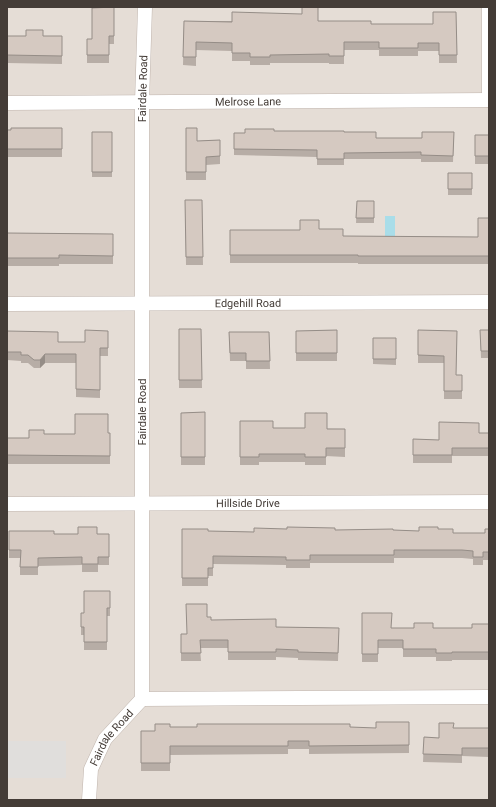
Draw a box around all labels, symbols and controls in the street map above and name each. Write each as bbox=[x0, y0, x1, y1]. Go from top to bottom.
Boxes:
street label: Fairdale Road bbox=[136, 55, 150, 122]
street label: Melrose Lane bbox=[215, 95, 281, 109]
street label: Edgehill Road bbox=[215, 297, 281, 310]
street label: Fairdale Road bbox=[136, 379, 149, 445]
street label: Hillside Drive bbox=[216, 497, 280, 510]
street label: Fairdale Road bbox=[87, 707, 136, 768]

